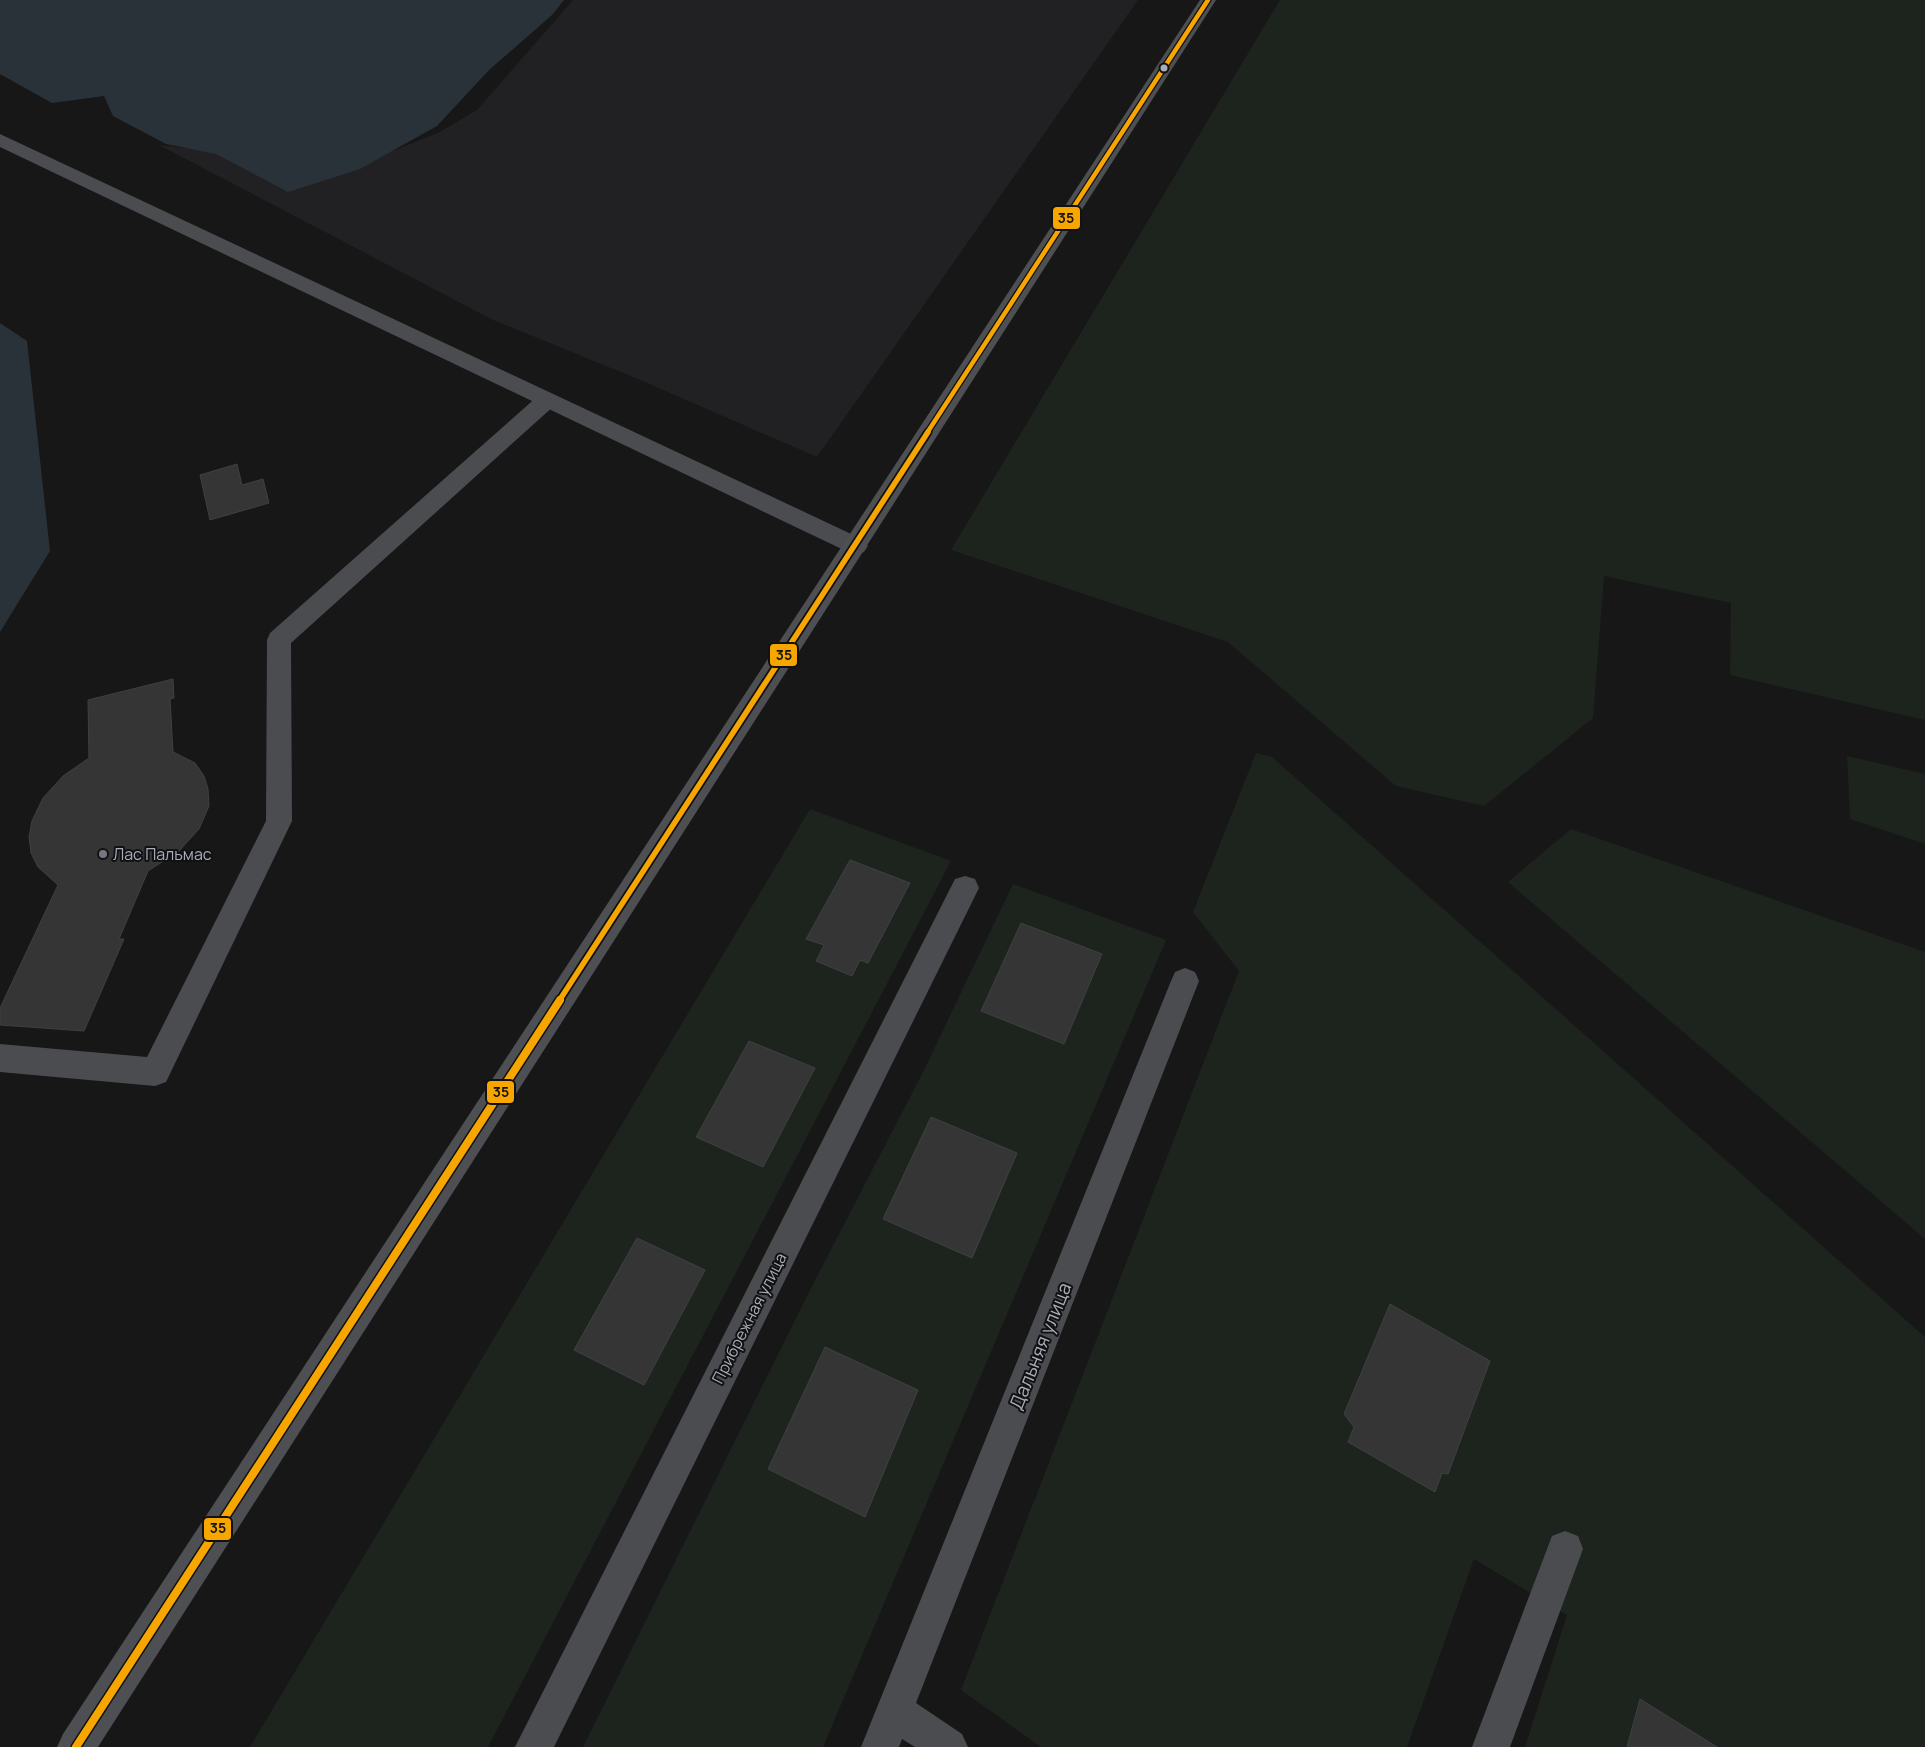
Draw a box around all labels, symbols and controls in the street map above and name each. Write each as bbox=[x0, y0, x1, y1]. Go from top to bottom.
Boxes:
unlabelled marker bbox=[1159, 63, 1169, 73]
line badge: 35 bbox=[1052, 206, 1081, 230]
text: 35 bbox=[1058, 208, 1074, 227]
line badge: 35 bbox=[769, 643, 798, 667]
text: 35 bbox=[776, 645, 792, 664]
place label: Лас Пальмас bbox=[113, 843, 212, 865]
marker: Лас Пальмас bbox=[97, 848, 109, 860]
line badge: 35 bbox=[486, 1080, 515, 1104]
text: 35 bbox=[493, 1082, 509, 1101]
street label: Прибрежная улица bbox=[706, 1249, 792, 1387]
street label: Дальняя улица bbox=[1003, 1279, 1077, 1413]
line badge: 35 bbox=[203, 1517, 232, 1541]
text: 35 bbox=[210, 1518, 226, 1537]

